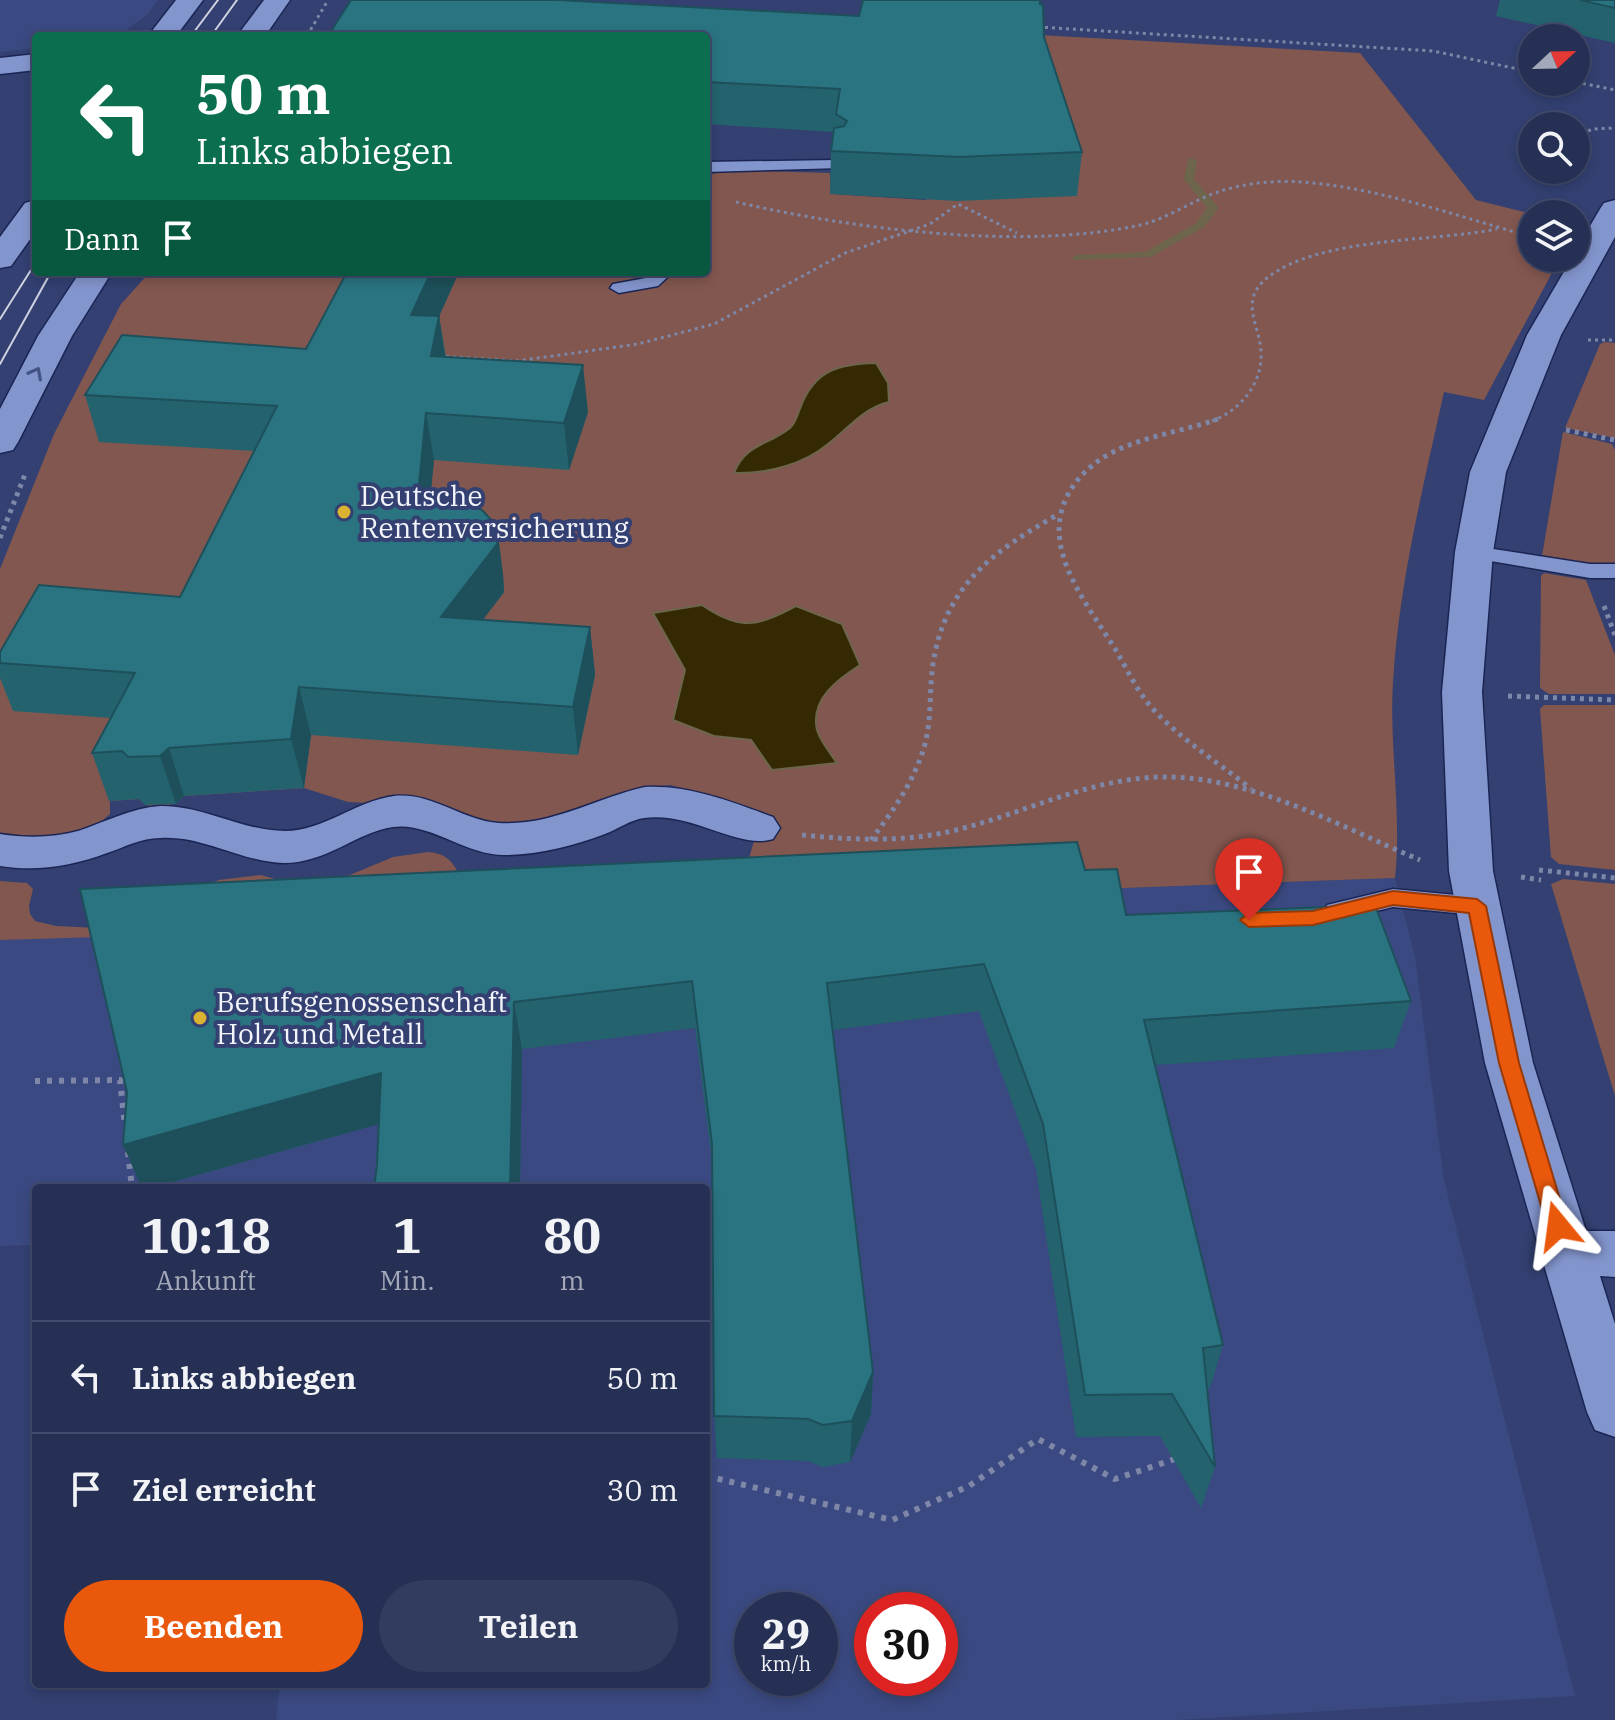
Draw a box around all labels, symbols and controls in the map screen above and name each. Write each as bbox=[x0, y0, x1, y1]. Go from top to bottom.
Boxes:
north arrow bbox=[1518, 24, 1590, 96]
map controls bbox=[1518, 24, 1590, 272]
text: 50 m bbox=[196, 57, 331, 129]
icon: left bbox=[64, 64, 168, 168]
button: search bbox=[1518, 112, 1590, 184]
text: Links abbiegen bbox=[196, 127, 453, 174]
button: layers bbox=[1518, 200, 1590, 272]
icon: arrive bbox=[156, 216, 200, 260]
text: Dann bbox=[64, 219, 140, 258]
one-way arrow bbox=[26, 366, 41, 381]
place label: Deutsche Rentenversicherung bbox=[360, 477, 629, 546]
marker: Deutsche Rentenversicherung bbox=[335, 503, 353, 521]
pin bbox=[1215, 838, 1283, 920]
icon: arrive bbox=[1227, 850, 1271, 894]
place label: Berufsgenossenschaft Holz und Metall bbox=[216, 983, 507, 1052]
marker: Berufsgenossenschaft Holz und Metall bbox=[191, 1009, 209, 1027]
position arrow bbox=[1516, 1184, 1600, 1268]
text: 10:18 bbox=[141, 1204, 271, 1266]
text: 1 bbox=[393, 1204, 421, 1266]
text: 80 bbox=[543, 1204, 601, 1266]
text: Ankunft bbox=[156, 1263, 256, 1297]
text: Min. bbox=[380, 1263, 434, 1297]
text: m bbox=[560, 1263, 585, 1297]
icon: left bbox=[64, 1355, 108, 1399]
text: Links abbiegen bbox=[132, 1358, 356, 1397]
text: 50 m bbox=[606, 1358, 678, 1397]
icon: arrive bbox=[64, 1467, 108, 1511]
text: Ziel erreicht bbox=[132, 1470, 316, 1509]
text: 30 m bbox=[606, 1470, 678, 1509]
button: Beenden bbox=[64, 1580, 363, 1672]
button: Teilen bbox=[379, 1580, 678, 1672]
speed limit sign: 30 bbox=[854, 1592, 958, 1696]
text: 29 bbox=[762, 1608, 810, 1660]
text: km/h bbox=[761, 1650, 811, 1677]

